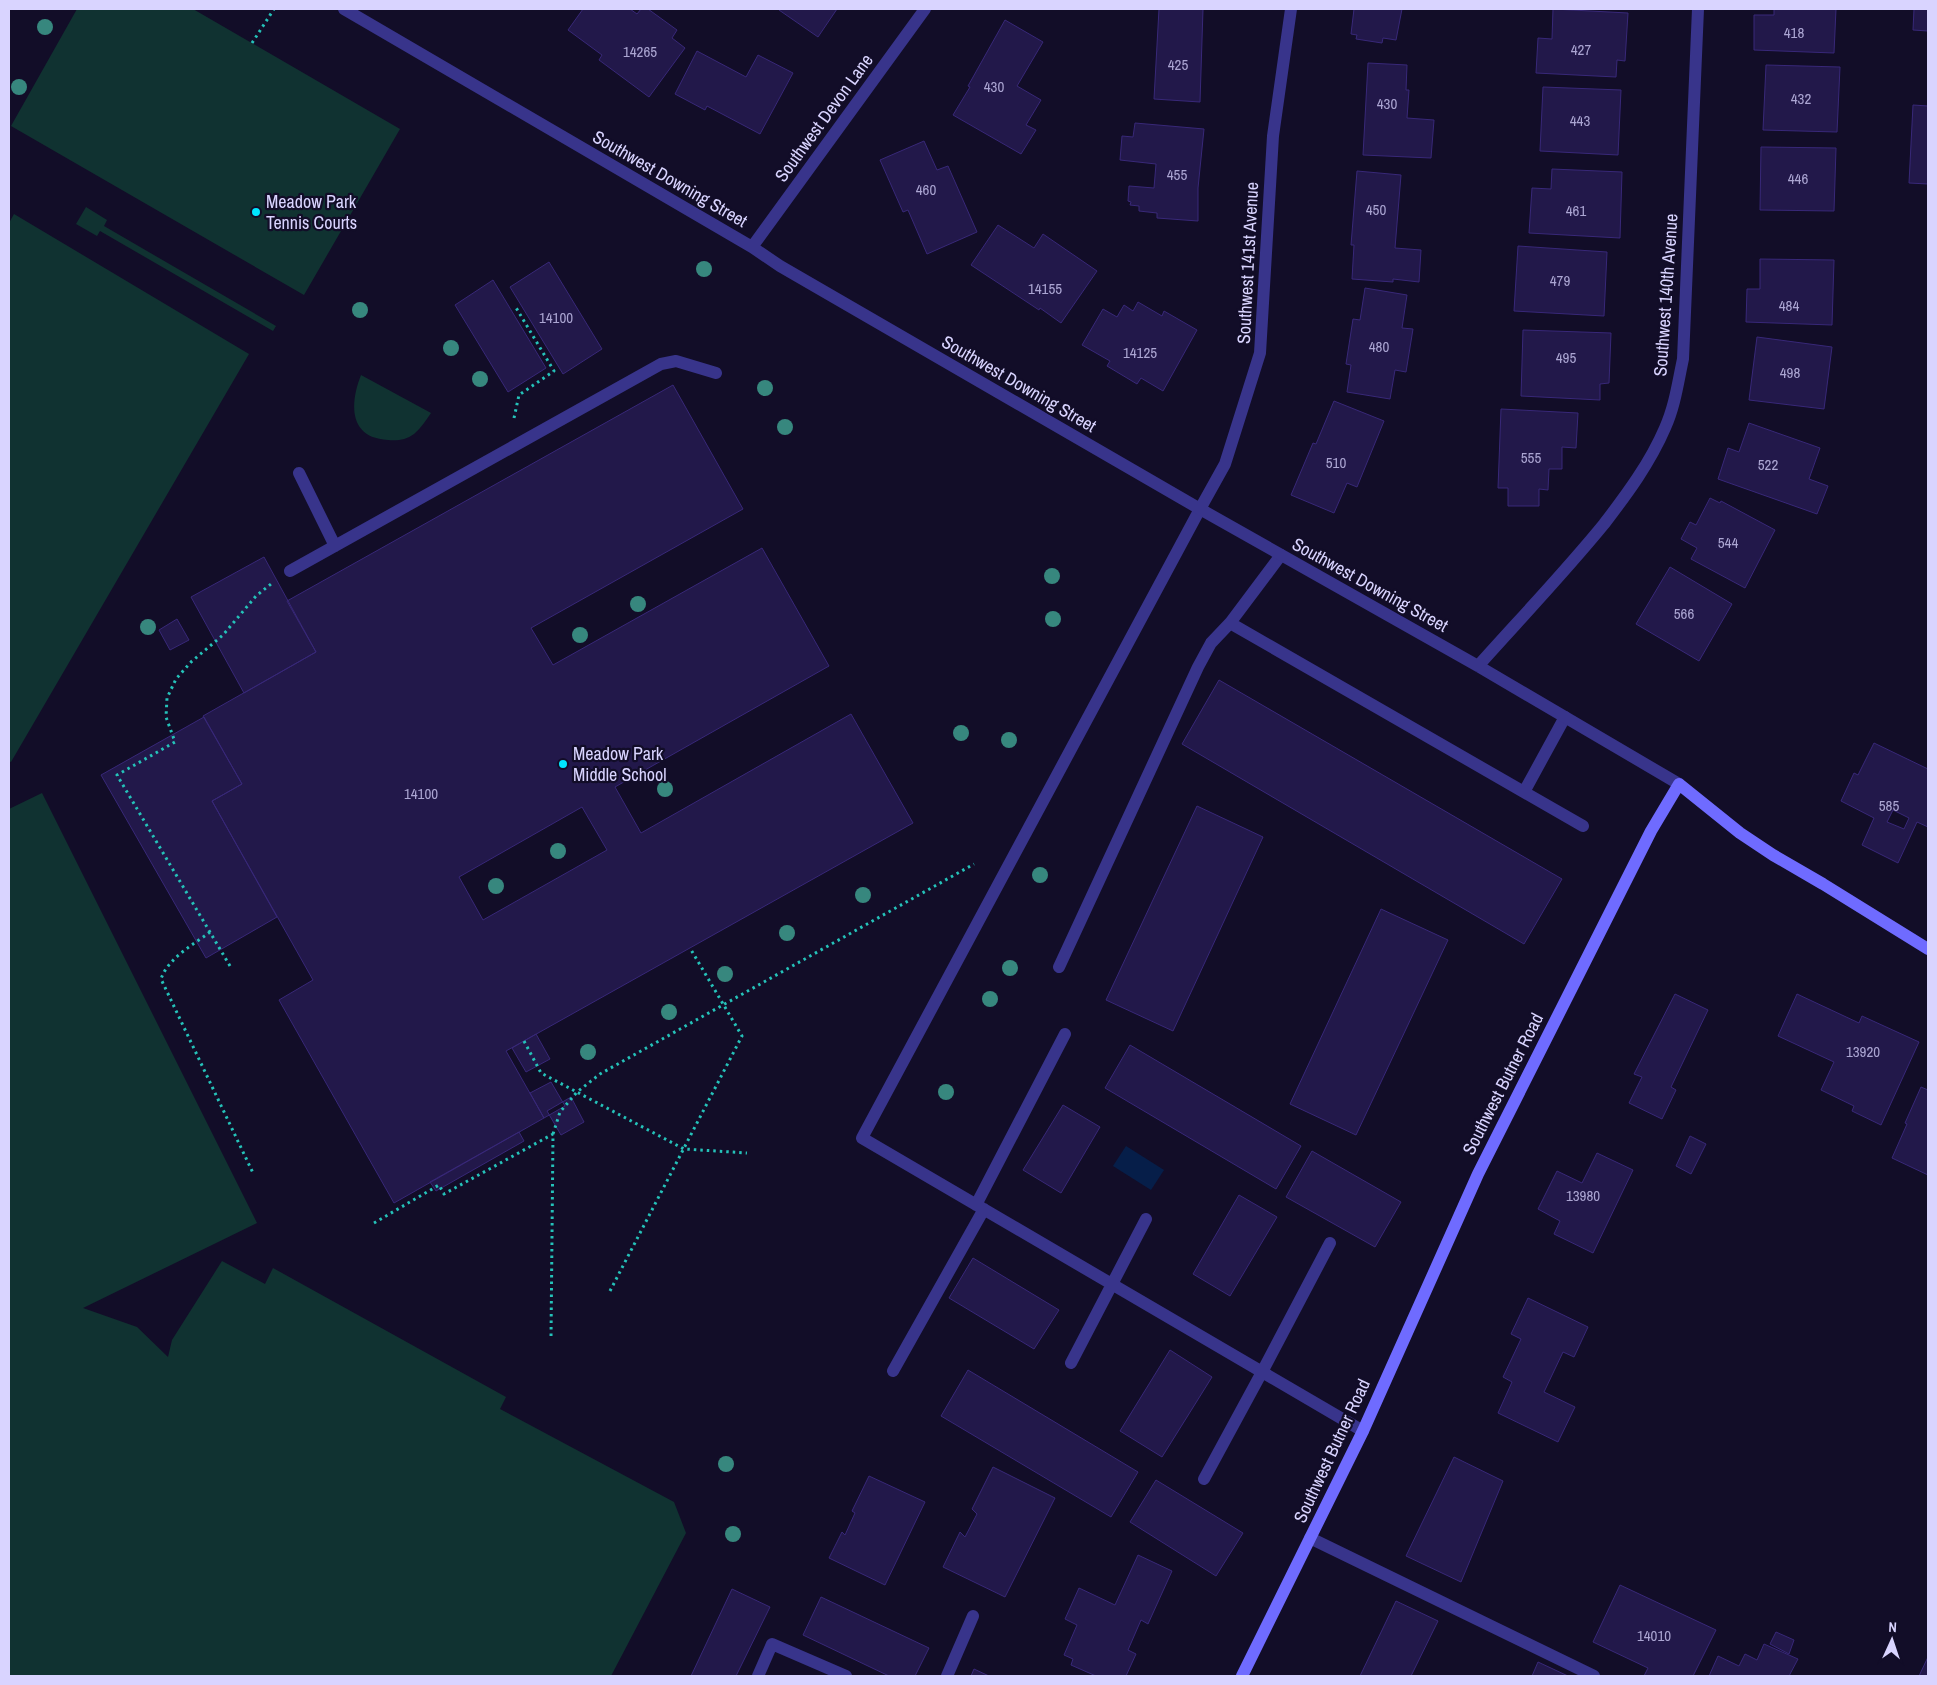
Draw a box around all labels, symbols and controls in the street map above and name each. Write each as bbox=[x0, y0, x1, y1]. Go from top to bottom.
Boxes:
house number: 418 bbox=[1784, 22, 1804, 43]
house number: 427 bbox=[1571, 39, 1591, 60]
house number: 14265 bbox=[623, 41, 657, 62]
street label: Southwest Devon Lane bbox=[769, 49, 879, 187]
house number: 425 bbox=[1168, 54, 1188, 75]
house number: 430 bbox=[984, 76, 1004, 97]
house number: 432 bbox=[1791, 88, 1811, 109]
house number: 430 bbox=[1377, 93, 1397, 114]
house number: 443 bbox=[1570, 110, 1590, 131]
street label: Southwest Downing Street bbox=[588, 124, 752, 233]
house number: 455 bbox=[1167, 164, 1187, 185]
house number: 446 bbox=[1788, 168, 1808, 189]
house number: 460 bbox=[916, 179, 936, 200]
street label: Southwest 141st Avenue bbox=[1231, 181, 1264, 345]
place label: Meadow Park Tennis Courts bbox=[266, 189, 357, 235]
house number: 450 bbox=[1366, 199, 1386, 220]
house number: 461 bbox=[1566, 200, 1586, 221]
marker: Meadow Park Tennis Courts bbox=[250, 206, 262, 218]
street label: Southwest 140th Avenue bbox=[1647, 213, 1684, 377]
house number: 479 bbox=[1550, 270, 1570, 291]
house number: 14155 bbox=[1028, 278, 1062, 299]
house number: 484 bbox=[1779, 295, 1799, 316]
house number: 14100 bbox=[539, 307, 573, 328]
street label: Southwest Downing Street bbox=[937, 329, 1101, 438]
house number: 480 bbox=[1369, 336, 1389, 357]
house number: 14125 bbox=[1123, 342, 1157, 363]
house number: 495 bbox=[1556, 347, 1576, 368]
house number: 498 bbox=[1780, 362, 1800, 383]
house number: 555 bbox=[1521, 447, 1541, 468]
house number: 510 bbox=[1326, 452, 1346, 473]
house number: 522 bbox=[1758, 454, 1778, 475]
street label: Southwest Downing Street bbox=[1288, 531, 1453, 638]
house number: 544 bbox=[1718, 532, 1738, 553]
house number: 566 bbox=[1674, 603, 1694, 624]
place label: Meadow Park Middle School bbox=[573, 741, 667, 787]
marker: Meadow Park Middle School bbox=[557, 758, 569, 770]
house number: 14100 bbox=[404, 783, 438, 804]
house number: 585 bbox=[1879, 795, 1899, 816]
street label: Southwest Butner Road bbox=[1456, 1009, 1549, 1159]
house number: 13920 bbox=[1846, 1041, 1880, 1062]
house number: 13980 bbox=[1566, 1185, 1600, 1206]
street label: Southwest Butner Road bbox=[1287, 1375, 1376, 1527]
north arrow bbox=[1867, 1615, 1917, 1665]
text: N bbox=[1888, 1618, 1897, 1636]
house number: 14010 bbox=[1637, 1625, 1671, 1646]

